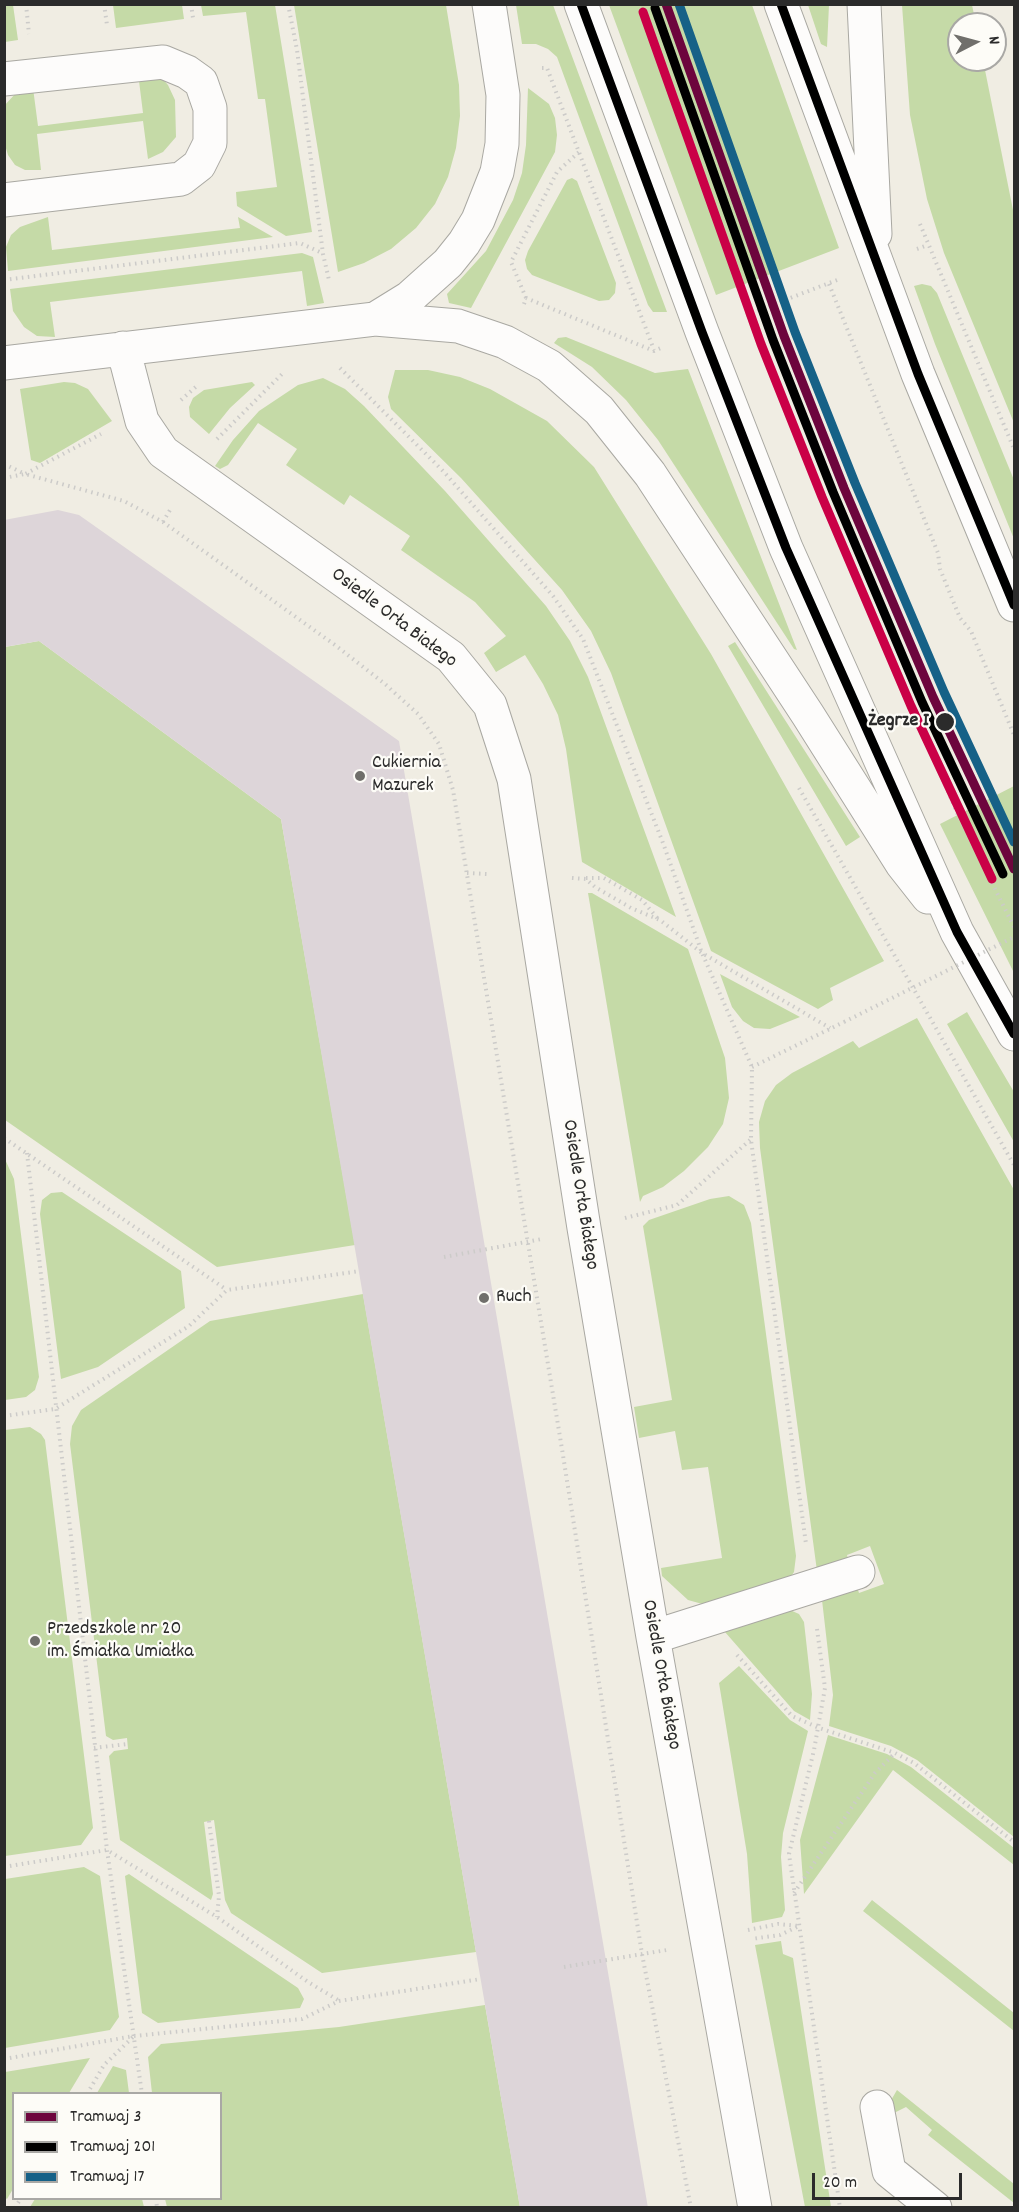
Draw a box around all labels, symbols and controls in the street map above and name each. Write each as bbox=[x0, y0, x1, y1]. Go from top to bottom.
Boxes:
north arrow bbox=[947, 12, 1007, 72]
text: N bbox=[982, 35, 1005, 45]
street label: Osiedle Orła Białego bbox=[325, 564, 461, 674]
place label: Żegrze I bbox=[868, 710, 929, 734]
marker: Żegrze I bbox=[934, 711, 956, 733]
place label: Cukiernia Mazurek bbox=[372, 752, 441, 799]
marker: Cukiernia Mazurek bbox=[353, 769, 367, 783]
street label: Osiedle Orła Białego bbox=[555, 1118, 603, 1272]
place label: Ruch bbox=[496, 1286, 532, 1310]
marker: Ruch bbox=[477, 1291, 491, 1305]
street label: Osiedle Orła Białego bbox=[635, 1598, 685, 1752]
place label: Przedszkole nr 20 im. Śmiałka Umiałka bbox=[47, 1618, 194, 1665]
marker: Przedszkole nr 20 im. Śmiałka Umiałka bbox=[28, 1634, 42, 1648]
legend bbox=[12, 2092, 222, 2200]
text: Tramwaj 3 bbox=[70, 2105, 142, 2130]
text: Tramwaj 201 bbox=[70, 2135, 155, 2160]
scale bar bbox=[815, 2161, 965, 2199]
text: Tramwaj 17 bbox=[70, 2165, 144, 2190]
text: 20 m bbox=[823, 2171, 857, 2196]

